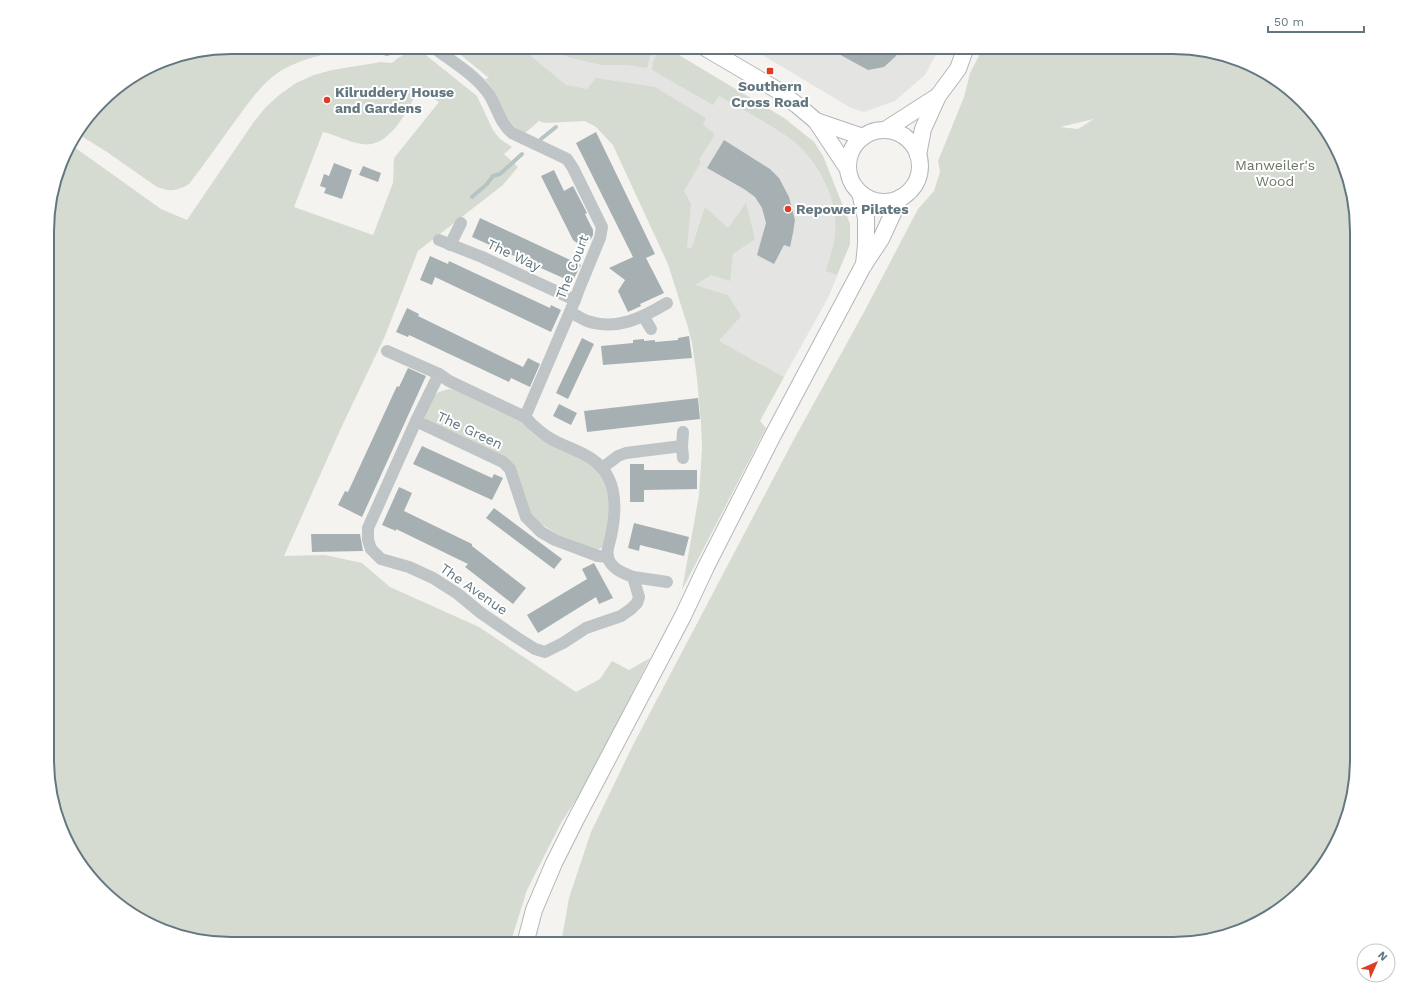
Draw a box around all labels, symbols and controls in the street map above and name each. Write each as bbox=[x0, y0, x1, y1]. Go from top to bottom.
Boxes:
scale bar bbox=[1268, 8, 1364, 34]
text: 50 m bbox=[1274, 15, 1304, 29]
marker: Southern Cross Road bbox=[765, 66, 775, 76]
place label: Southern Cross Road bbox=[731, 78, 809, 110]
place label: Kilruddery House and Gardens bbox=[335, 84, 454, 116]
marker: Kilruddery House and Gardens bbox=[322, 95, 332, 105]
park label: Manweiler's Wood bbox=[1235, 157, 1315, 189]
place label: Repower Pilates bbox=[796, 201, 909, 217]
marker: Repower Pilates bbox=[783, 204, 793, 214]
street label: The Court bbox=[552, 233, 592, 301]
street label: The Way bbox=[485, 236, 544, 275]
street label: The Green bbox=[435, 408, 505, 452]
street label: The Avenue bbox=[437, 560, 511, 618]
north arrow bbox=[1356, 943, 1396, 983]
text: N bbox=[1375, 949, 1390, 964]

